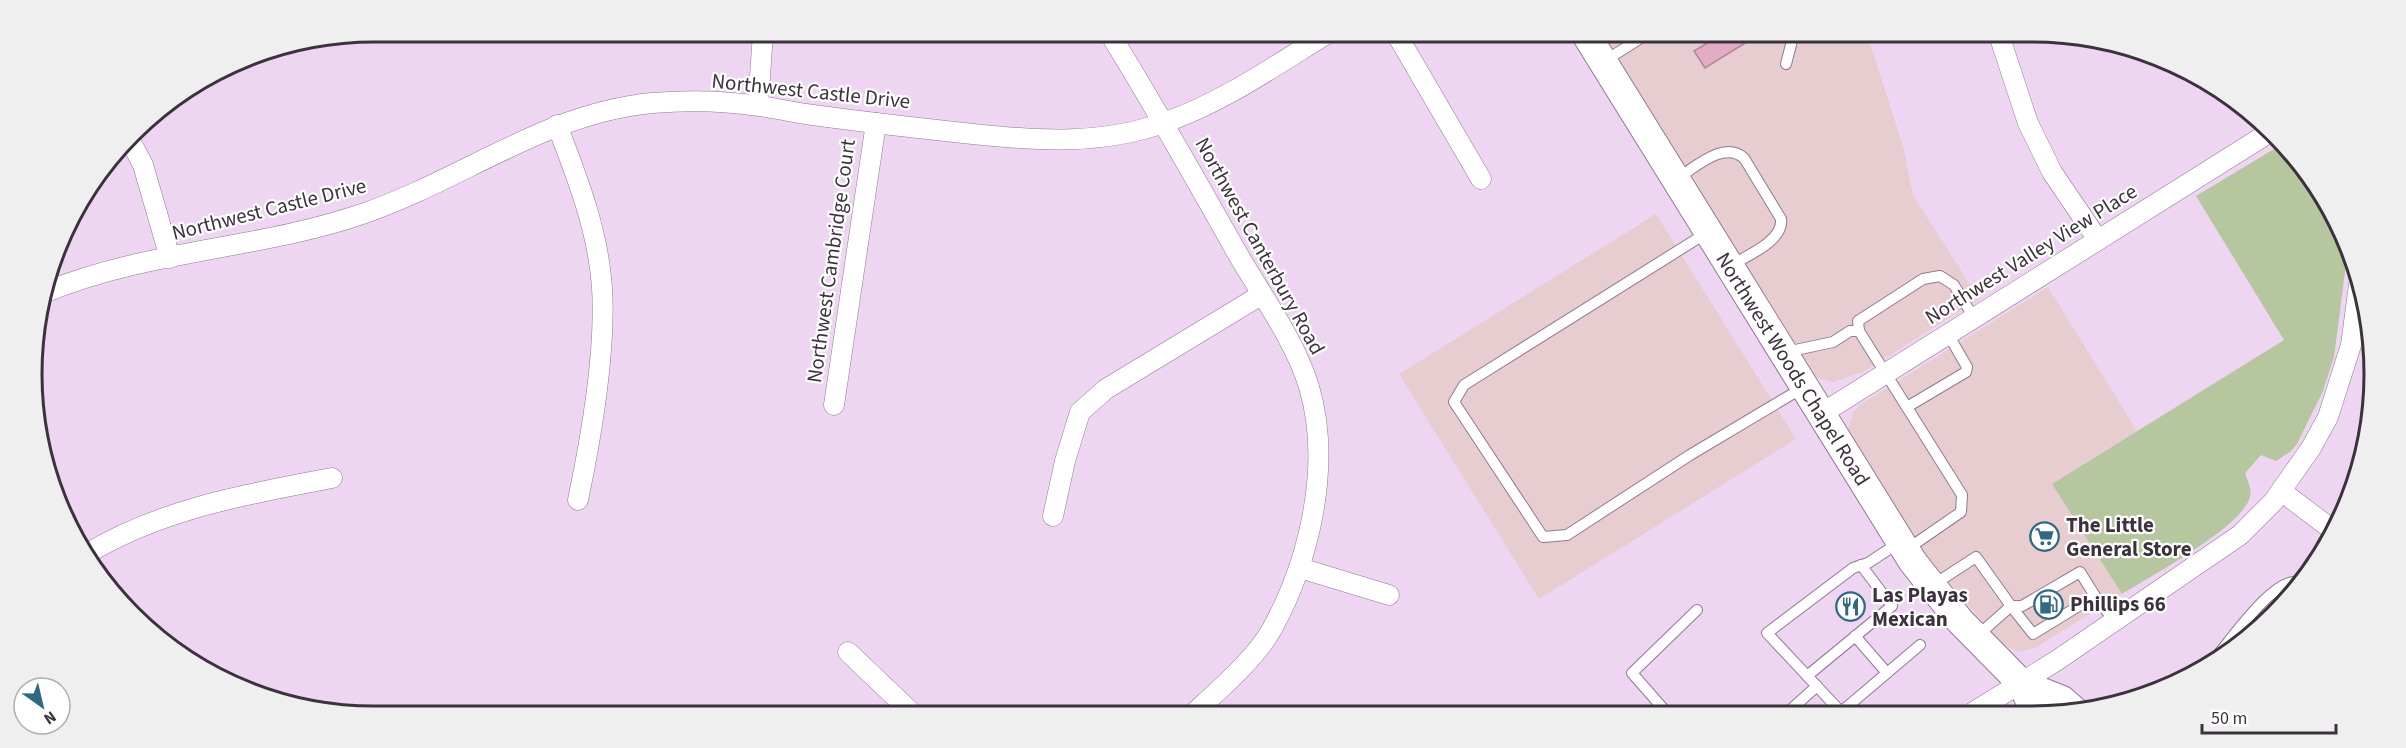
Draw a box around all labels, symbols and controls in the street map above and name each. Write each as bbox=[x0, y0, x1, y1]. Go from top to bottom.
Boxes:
street label: Northwest Castle Drive bbox=[710, 66, 912, 116]
street label: Northwest Canterbury Road bbox=[1188, 132, 1332, 360]
street label: Northwest Cambridge Court bbox=[799, 137, 863, 385]
street label: Northwest Castle Drive bbox=[169, 170, 369, 248]
street label: Northwest Valley View Place bbox=[1919, 176, 2143, 332]
street label: Northwest Woods Chapel Road bbox=[1709, 246, 1877, 492]
place label: The Little General Store bbox=[2066, 510, 2192, 564]
supermarket icon: The Little General Store bbox=[2029, 521, 2061, 553]
place label: Las Playas Mexican bbox=[1872, 580, 1968, 634]
fuel station icon: Phillips 66 bbox=[2033, 588, 2065, 620]
place label: Phillips 66 bbox=[2070, 589, 2166, 619]
restaurant icon: Las Playas Mexican bbox=[1835, 591, 1867, 623]
north arrow bbox=[12, 676, 72, 736]
scale bar bbox=[2202, 697, 2336, 735]
text: N bbox=[39, 706, 60, 730]
text: 50 m bbox=[2211, 706, 2247, 731]

